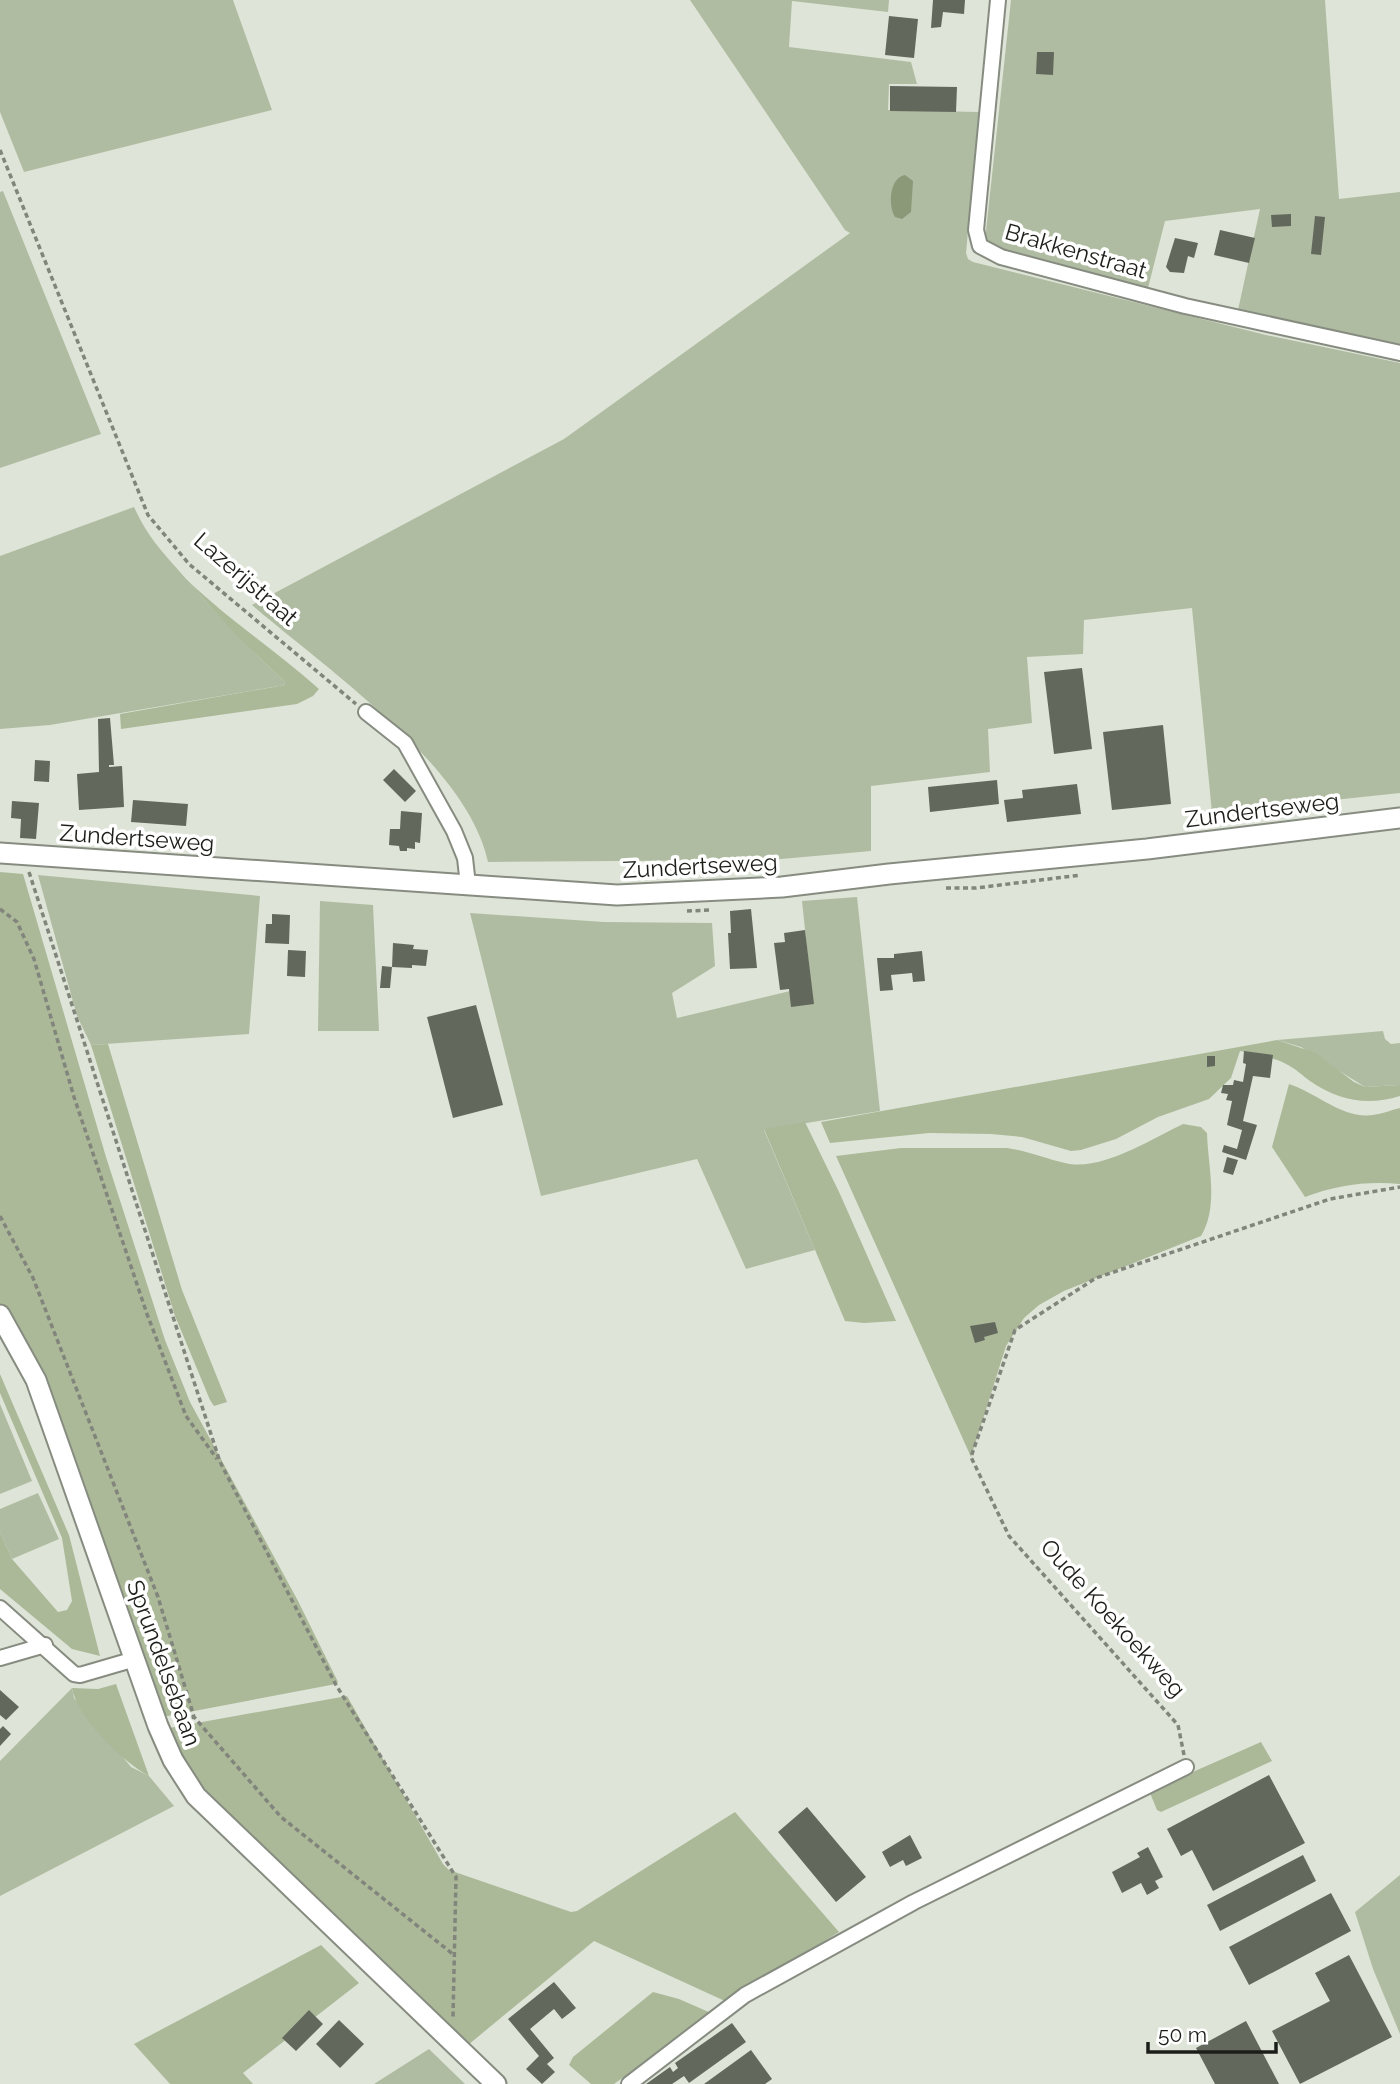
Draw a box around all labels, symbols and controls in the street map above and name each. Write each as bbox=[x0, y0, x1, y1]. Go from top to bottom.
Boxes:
street label: Brakkenstraat bbox=[1002, 217, 1150, 284]
street label: Lazerijstraat bbox=[189, 526, 304, 631]
street label: Zundertseweg bbox=[1183, 787, 1341, 832]
street label: Zundertseweg bbox=[59, 819, 215, 856]
street label: Zundertseweg bbox=[622, 848, 778, 883]
street label: Oude Koekoekweg bbox=[1035, 1533, 1191, 1702]
street label: Sprundelsebaan bbox=[122, 1576, 207, 1750]
scale bar bbox=[1148, 2010, 1276, 2054]
text: 50 m bbox=[1158, 2022, 1207, 2047]

